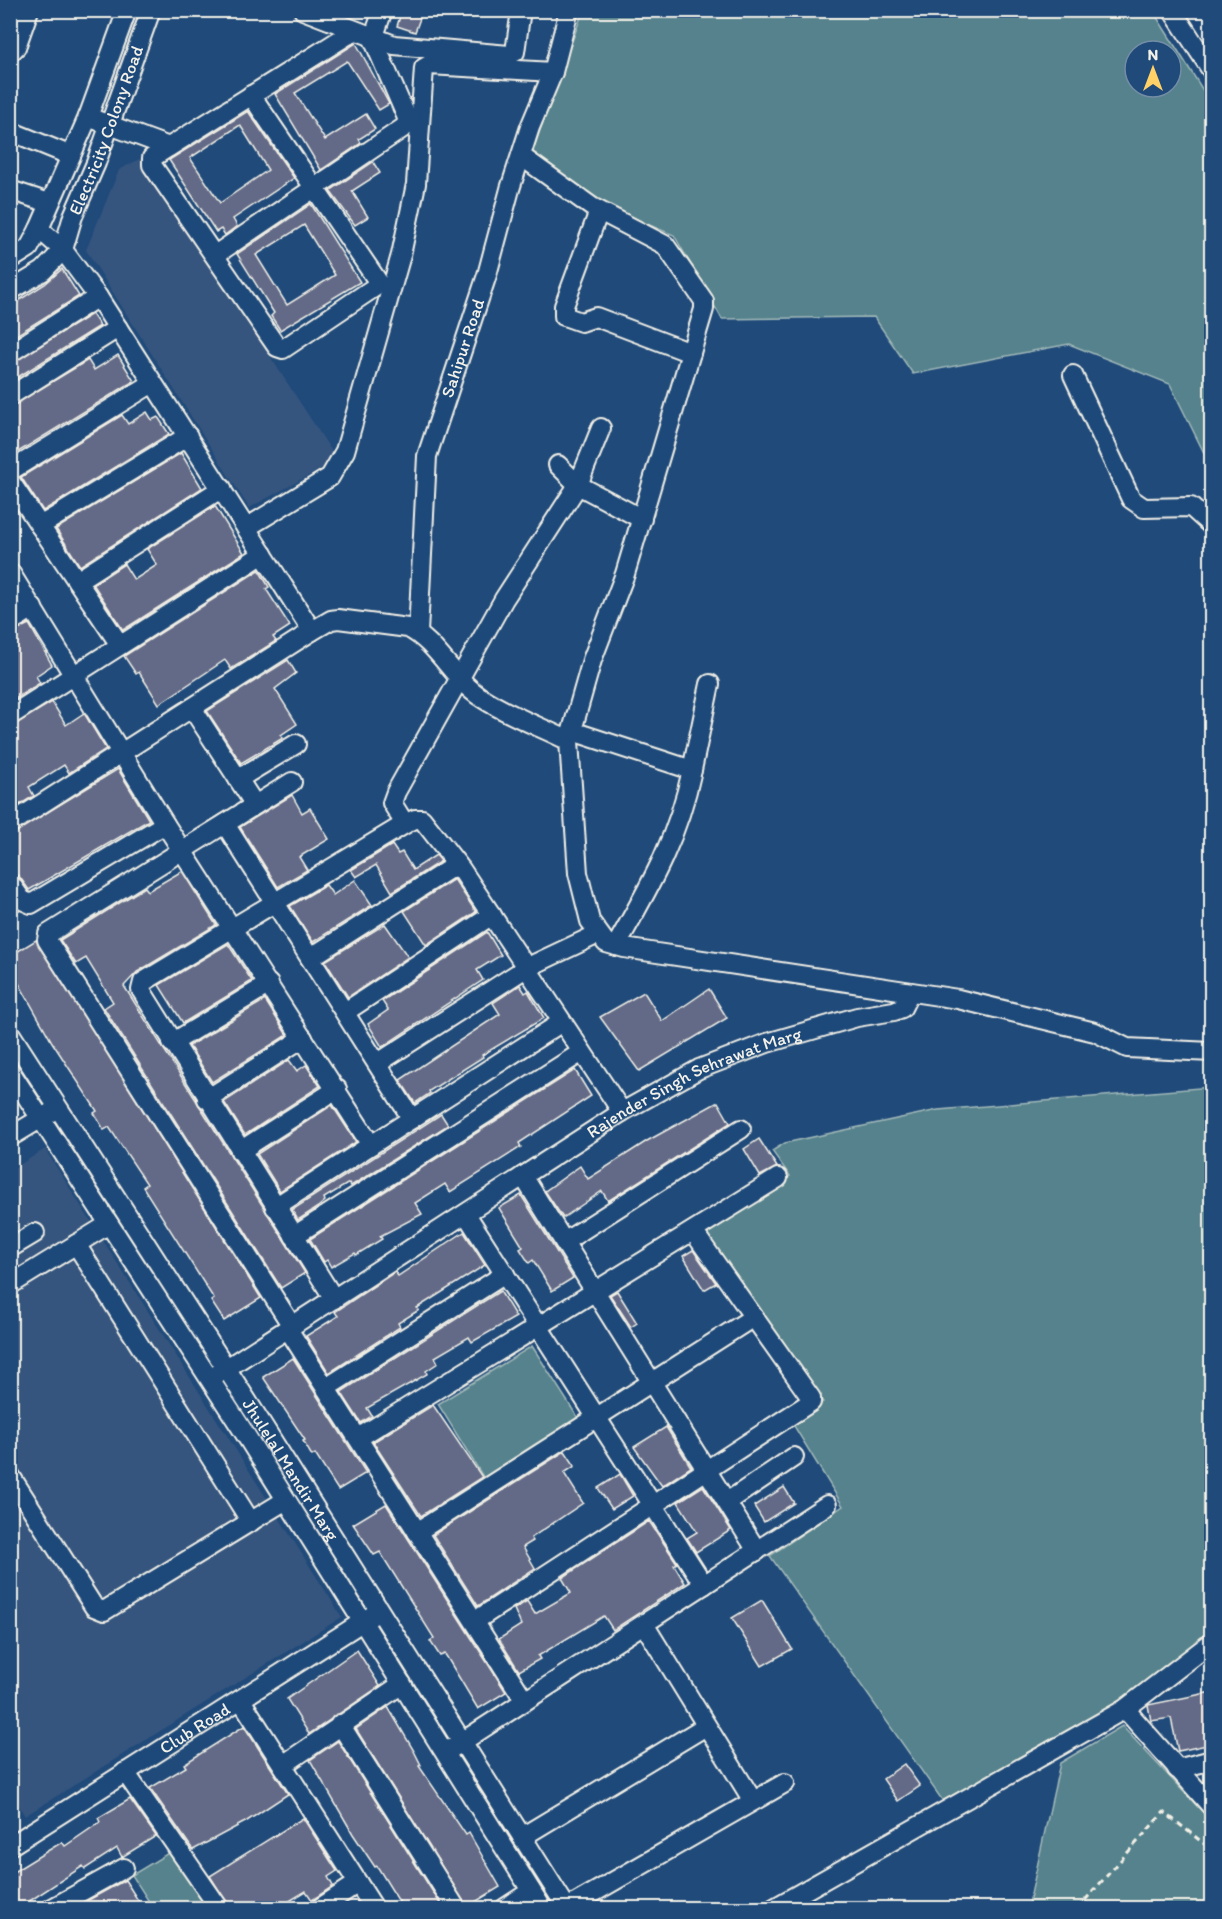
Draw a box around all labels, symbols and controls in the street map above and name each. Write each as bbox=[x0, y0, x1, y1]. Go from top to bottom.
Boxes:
north arrow bbox=[1123, 39, 1183, 99]
street label: Electricity Colony Road bbox=[64, 42, 148, 218]
text: N bbox=[1148, 45, 1158, 64]
street label: Sahipur Road bbox=[436, 296, 489, 400]
street label: Rajender Singh Sehrawat Marg bbox=[583, 1022, 805, 1143]
street label: Jhulelal Mandir Marg bbox=[238, 1394, 344, 1545]
street label: Club Road bbox=[155, 1698, 234, 1759]

